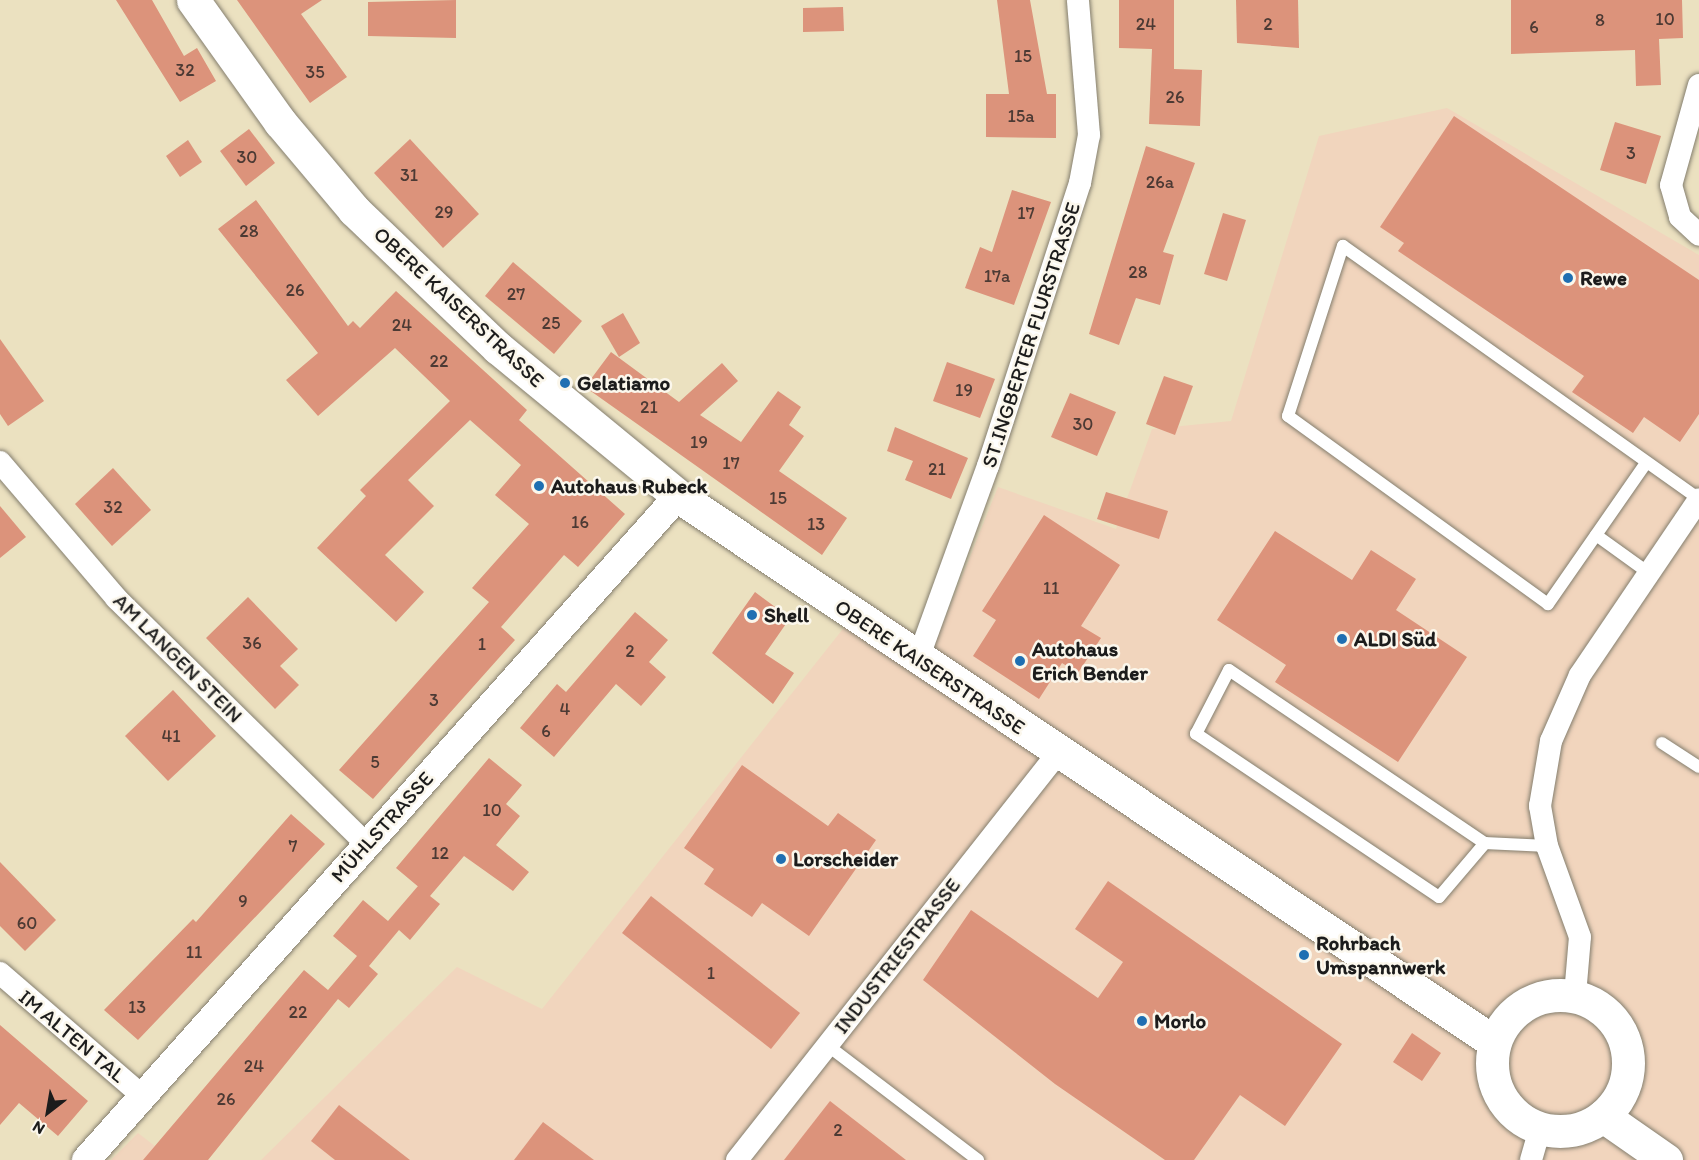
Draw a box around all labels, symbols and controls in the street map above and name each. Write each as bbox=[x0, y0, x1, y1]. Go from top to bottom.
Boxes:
house number: 10 bbox=[1655, 8, 1675, 30]
house number: 8 bbox=[1595, 9, 1605, 31]
house number: 24 bbox=[1136, 13, 1156, 35]
house number: 2 bbox=[1263, 13, 1273, 35]
house number: 6 bbox=[1529, 16, 1539, 38]
house number: 15 bbox=[1014, 45, 1032, 67]
house number: 32 bbox=[175, 59, 195, 81]
house number: 35 bbox=[305, 61, 325, 83]
house number: 26 bbox=[1166, 86, 1184, 108]
house number: 15a bbox=[1007, 105, 1035, 127]
house number: 3 bbox=[1626, 142, 1636, 164]
house number: 30 bbox=[237, 146, 257, 168]
house number: 31 bbox=[400, 164, 418, 186]
house number: 26a bbox=[1146, 171, 1174, 193]
street label: ST.INGBERTER FLURSTRASSE bbox=[976, 199, 1086, 471]
house number: 29 bbox=[435, 201, 453, 223]
house number: 17 bbox=[1017, 202, 1035, 224]
house number: 28 bbox=[239, 220, 259, 242]
street label: OBERE KAISERSTRASSE bbox=[369, 221, 549, 393]
house number: 28 bbox=[1128, 261, 1148, 283]
house number: 17a bbox=[984, 265, 1010, 287]
place label: Rewe bbox=[1580, 265, 1627, 291]
marker: Rewe bbox=[1561, 271, 1575, 285]
house number: 26 bbox=[286, 279, 304, 301]
house number: 27 bbox=[507, 283, 525, 305]
house number: 25 bbox=[542, 312, 560, 334]
house number: 24 bbox=[392, 314, 412, 336]
house number: 22 bbox=[430, 350, 448, 372]
place label: Gelatiamo bbox=[577, 370, 670, 396]
marker: Gelatiamo bbox=[558, 376, 572, 390]
house number: 19 bbox=[955, 379, 973, 401]
house number: 21 bbox=[640, 396, 658, 418]
house number: 30 bbox=[1073, 413, 1093, 435]
house number: 19 bbox=[690, 431, 708, 453]
house number: 17 bbox=[722, 452, 740, 474]
house number: 21 bbox=[928, 458, 946, 480]
place label: Autohaus Rubeck bbox=[551, 473, 707, 499]
marker: Autohaus Rubeck bbox=[532, 479, 546, 493]
house number: 15 bbox=[769, 487, 787, 509]
house number: 32 bbox=[103, 496, 123, 518]
house number: 16 bbox=[571, 511, 589, 533]
house number: 13 bbox=[807, 513, 825, 535]
house number: 11 bbox=[1043, 577, 1059, 599]
street label: AM LANGEN STEIN bbox=[108, 588, 248, 728]
street label: OBERE KAISERSTRASSE bbox=[830, 594, 1030, 740]
place label: Shell bbox=[764, 602, 809, 628]
marker: Shell bbox=[745, 608, 759, 622]
place label: ALDI Süd bbox=[1354, 626, 1437, 652]
house number: 36 bbox=[242, 632, 262, 654]
marker: ALDI Süd bbox=[1335, 632, 1349, 646]
house number: 1 bbox=[478, 633, 486, 655]
place label: Autohaus Erich Bender bbox=[1032, 636, 1148, 686]
house number: 2 bbox=[625, 640, 635, 662]
marker: Autohaus Erich Bender bbox=[1013, 654, 1027, 668]
house number: 3 bbox=[429, 689, 439, 711]
house number: 4 bbox=[560, 698, 570, 720]
house number: 6 bbox=[541, 720, 551, 742]
house number: 41 bbox=[161, 725, 181, 747]
house number: 5 bbox=[370, 751, 380, 773]
street label: MÜHLSTRASSE bbox=[325, 766, 439, 888]
house number: 10 bbox=[482, 799, 502, 821]
house number: 7 bbox=[289, 835, 297, 857]
house number: 12 bbox=[431, 842, 449, 864]
place label: Lorscheider bbox=[793, 846, 898, 872]
marker: Lorscheider bbox=[774, 852, 788, 866]
street label: INDUSTRIESTRASSE bbox=[828, 873, 966, 1039]
house number: 9 bbox=[238, 890, 248, 912]
house number: 60 bbox=[17, 912, 37, 934]
place label: Rohrbach Umspannwerk bbox=[1316, 930, 1445, 980]
house number: 11 bbox=[186, 941, 202, 963]
marker: Rohrbach Umspannwerk bbox=[1297, 948, 1311, 962]
house number: 1 bbox=[707, 962, 715, 984]
street label: IM ALTEN TAL bbox=[14, 984, 130, 1088]
house number: 13 bbox=[128, 996, 146, 1018]
house number: 22 bbox=[289, 1001, 307, 1023]
place label: Morlo bbox=[1154, 1008, 1206, 1034]
marker: Morlo bbox=[1135, 1014, 1149, 1028]
house number: 24 bbox=[244, 1055, 264, 1077]
north arrow bbox=[18, 1082, 78, 1142]
house number: 26 bbox=[217, 1088, 235, 1110]
text: N bbox=[29, 1117, 48, 1139]
house number: 2 bbox=[833, 1119, 843, 1141]

